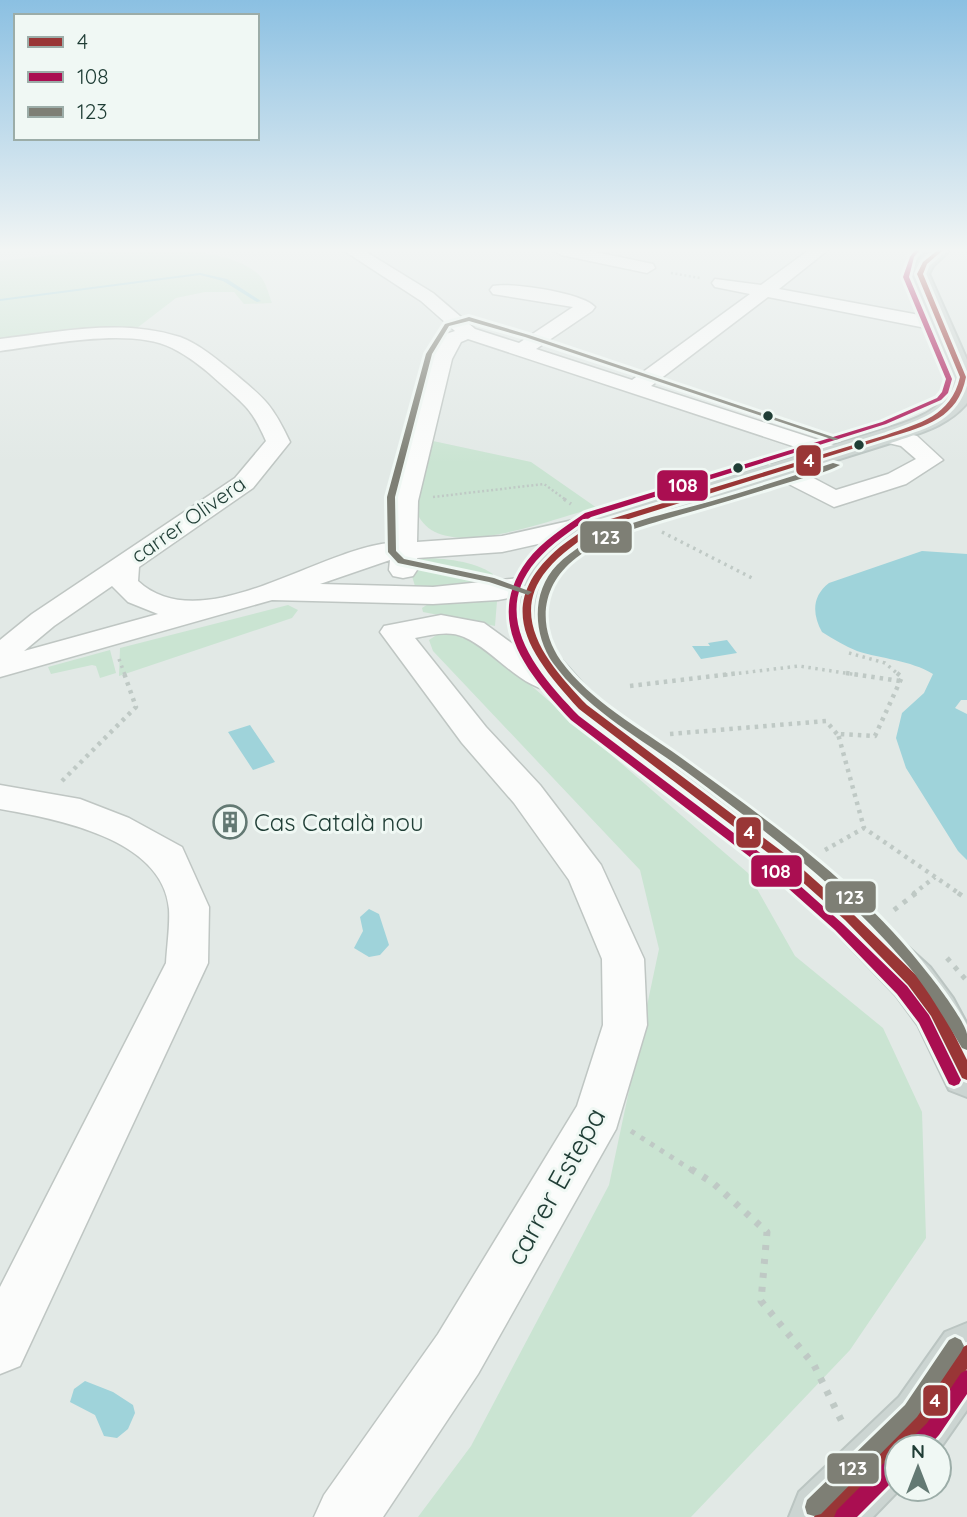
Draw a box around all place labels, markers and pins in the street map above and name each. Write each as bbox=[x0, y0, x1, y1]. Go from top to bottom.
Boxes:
unlabelled marker bbox=[761, 409, 775, 423]
unlabelled marker bbox=[852, 438, 866, 452]
unlabelled marker bbox=[731, 461, 745, 475]
building icon: Cas Català nou bbox=[211, 803, 249, 841]
place label: Cas Català nou bbox=[254, 807, 424, 837]

